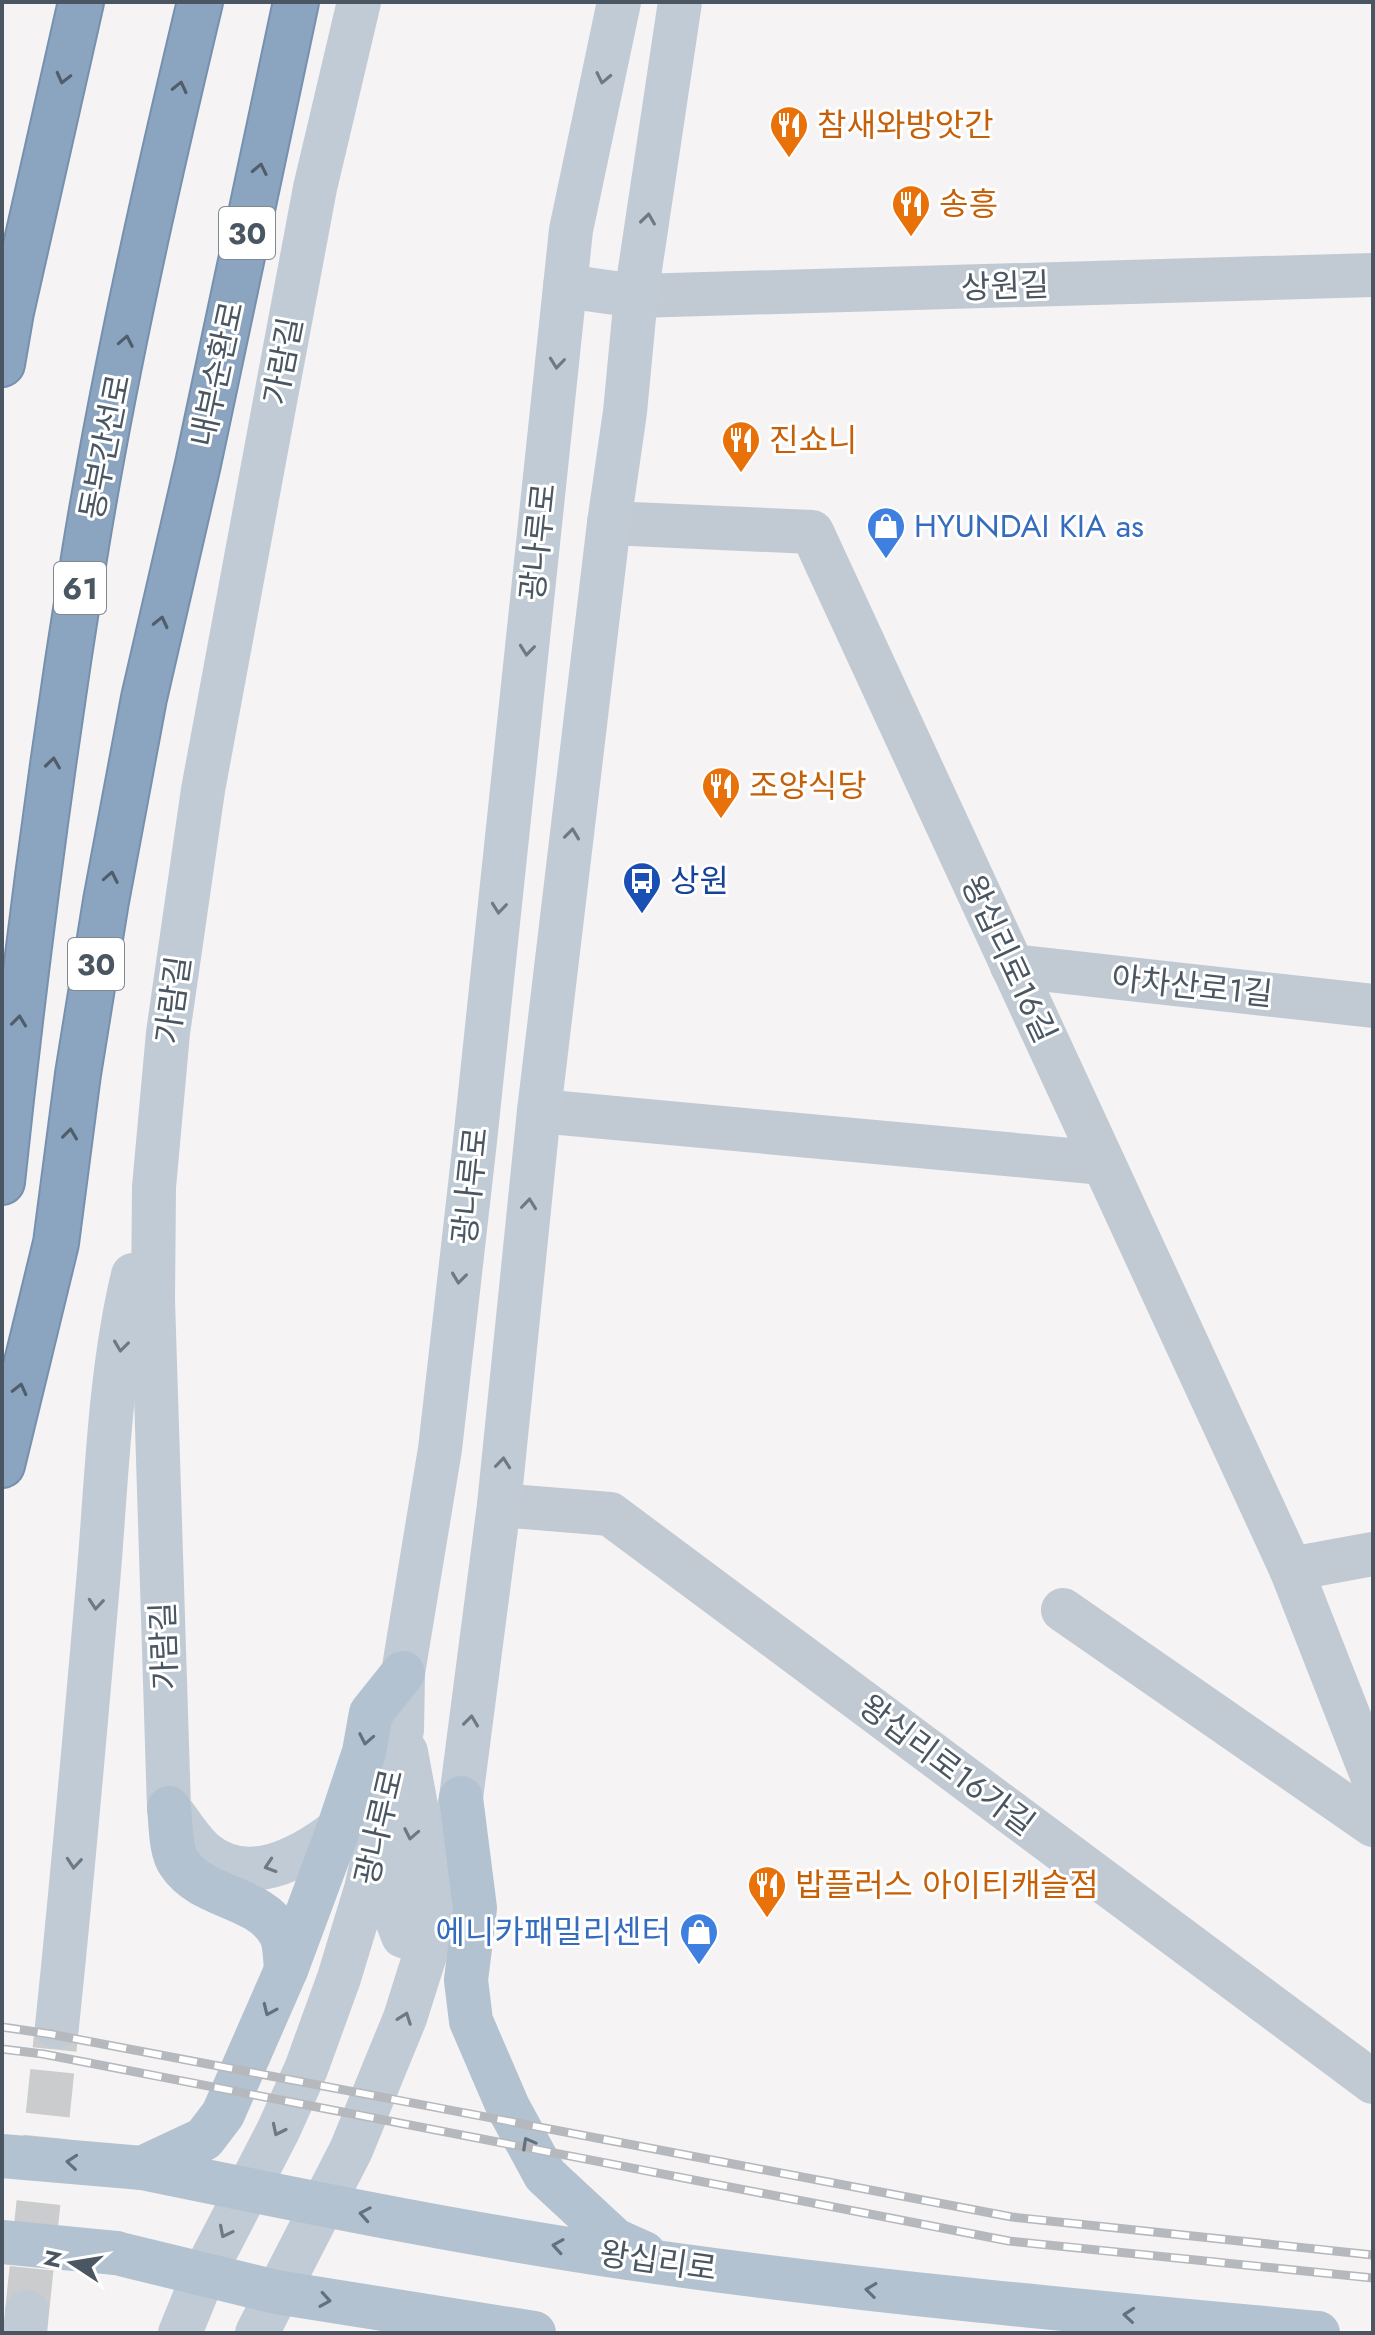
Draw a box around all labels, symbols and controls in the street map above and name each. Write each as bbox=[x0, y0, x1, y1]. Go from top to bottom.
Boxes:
one-way arrow bbox=[55, 70, 72, 84]
one-way arrow bbox=[595, 71, 612, 85]
one-way arrow bbox=[170, 80, 187, 94]
place label: 참새와방앗간 bbox=[817, 102, 994, 148]
restaurant icon: 참새와방앗간 bbox=[768, 104, 810, 159]
one-way arrow bbox=[251, 162, 268, 176]
place label: 송흥 bbox=[939, 181, 998, 227]
restaurant icon: 송흥 bbox=[890, 183, 932, 238]
road number: 30 bbox=[219, 207, 275, 259]
one-way arrow bbox=[639, 212, 656, 226]
street label: 상원길 bbox=[960, 261, 1050, 311]
street label: 내부순환로 bbox=[179, 297, 255, 451]
street label: 가람길 bbox=[252, 313, 314, 409]
one-way arrow bbox=[116, 334, 133, 348]
one-way arrow bbox=[549, 357, 566, 370]
street label: 동부간선로 bbox=[68, 370, 142, 524]
place label: 진쇼니 bbox=[769, 417, 857, 463]
restaurant icon: 진쇼니 bbox=[720, 419, 762, 474]
street label: 광나루로 bbox=[509, 481, 567, 603]
place label: HYUNDAI KIA as bbox=[914, 503, 1144, 549]
shop icon: HYUNDAI KIA as bbox=[865, 505, 907, 560]
road number: 61 bbox=[54, 562, 106, 614]
one-way arrow bbox=[152, 616, 169, 630]
one-way arrow bbox=[518, 644, 535, 657]
one-way arrow bbox=[44, 756, 61, 770]
place label: 조양식당 bbox=[749, 763, 867, 809]
restaurant icon: 조양식당 bbox=[700, 765, 742, 820]
one-way arrow bbox=[563, 827, 580, 841]
place label: 상원 bbox=[670, 858, 729, 904]
bus stop icon: 상원 bbox=[621, 860, 663, 915]
street label: 왕십리로16길 bbox=[950, 868, 1068, 1050]
one-way arrow bbox=[101, 871, 118, 884]
one-way arrow bbox=[491, 902, 508, 915]
road number: 30 bbox=[68, 938, 124, 990]
street label: 가람길 bbox=[144, 953, 202, 1047]
street label: 아차산로1길 bbox=[1109, 955, 1275, 1017]
one-way arrow bbox=[11, 1014, 28, 1027]
street label: 광나루로 bbox=[441, 1125, 499, 1247]
one-way arrow bbox=[61, 1127, 78, 1141]
one-way arrow bbox=[521, 1197, 538, 1210]
one-way arrow bbox=[451, 1272, 468, 1285]
one-way arrow bbox=[113, 1339, 130, 1352]
one-way arrow bbox=[11, 1383, 28, 1396]
one-way arrow bbox=[494, 1456, 511, 1469]
one-way arrow bbox=[88, 1598, 105, 1611]
street label: 가람길 bbox=[139, 1601, 189, 1691]
street label: 왕십리로16가길 bbox=[850, 1684, 1044, 1846]
one-way arrow bbox=[462, 1714, 479, 1727]
one-way arrow bbox=[358, 1732, 375, 1745]
street label: 광나루로 bbox=[343, 1764, 415, 1890]
one-way arrow bbox=[403, 1827, 420, 1840]
one-way arrow bbox=[264, 1856, 278, 1872]
one-way arrow bbox=[66, 1857, 83, 1870]
place label: 밥플러스 아이티캐슬점 bbox=[795, 1862, 1099, 1908]
restaurant icon: 밥플러스 아이티캐슬점 bbox=[746, 1864, 788, 1919]
place label: 에니카패밀리센터 bbox=[435, 1909, 671, 1955]
shop icon: 에니카패밀리센터 bbox=[678, 1911, 720, 1966]
one-way arrow bbox=[262, 2002, 278, 2016]
one-way arrow bbox=[395, 2012, 411, 2026]
one-way arrow bbox=[272, 2121, 288, 2136]
one-way arrow bbox=[522, 2137, 537, 2152]
one-way arrow bbox=[65, 2154, 78, 2171]
one-way arrow bbox=[358, 2206, 372, 2223]
north arrow bbox=[32, 2223, 112, 2303]
one-way arrow bbox=[219, 2223, 235, 2238]
street label: 왕십리로 bbox=[596, 2230, 720, 2292]
one-way arrow bbox=[551, 2238, 564, 2255]
text: N bbox=[35, 2247, 70, 2271]
one-way arrow bbox=[864, 2282, 877, 2299]
one-way arrow bbox=[318, 2291, 331, 2308]
one-way arrow bbox=[1122, 2307, 1135, 2324]

